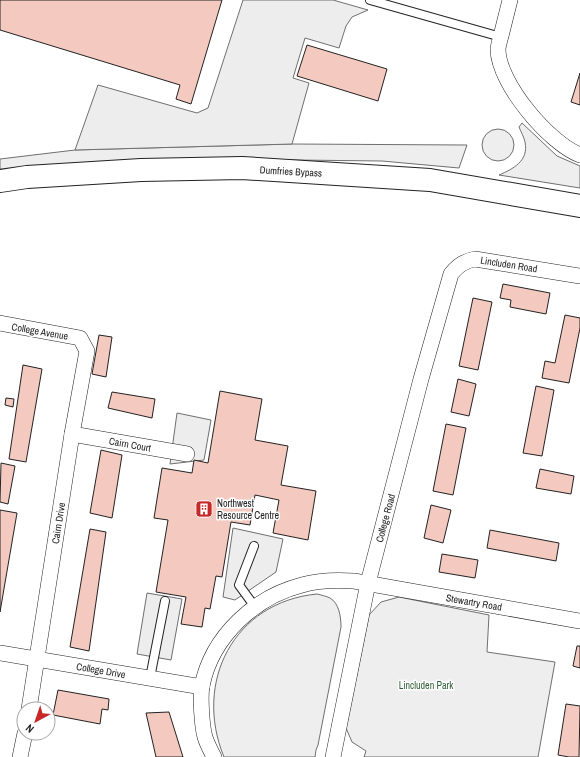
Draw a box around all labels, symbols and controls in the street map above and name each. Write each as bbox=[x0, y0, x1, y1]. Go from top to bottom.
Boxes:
street label: Dumfries Bypass bbox=[259, 163, 322, 180]
street label: Lincluden Road bbox=[480, 254, 538, 275]
street label: College Avenue bbox=[11, 320, 70, 343]
street label: Cairn Court bbox=[108, 434, 153, 455]
street label: College Road bbox=[373, 492, 398, 544]
place label: Northwest Resource Centre bbox=[217, 497, 279, 522]
building icon: Northwest Resource Centre bbox=[194, 499, 214, 519]
street label: Cairn Drive bbox=[49, 501, 68, 545]
street label: Stewartry Road bbox=[445, 591, 503, 614]
street label: College Drive bbox=[75, 660, 127, 681]
park label: Lincluden Park bbox=[399, 679, 454, 692]
north arrow bbox=[16, 701, 56, 741]
text: N bbox=[23, 721, 37, 736]

